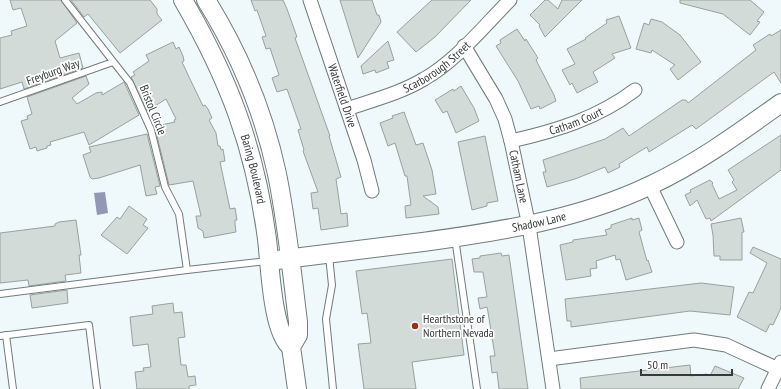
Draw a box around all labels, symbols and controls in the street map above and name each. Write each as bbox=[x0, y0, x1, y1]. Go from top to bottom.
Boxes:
street label: Scarborough Street bbox=[401, 37, 474, 96]
street label: Freyburg Way bbox=[24, 55, 82, 88]
street label: Waterfield Drive bbox=[325, 62, 361, 129]
street label: Bristol Circle bbox=[137, 83, 170, 137]
street label: Catham Court bbox=[547, 103, 606, 138]
street label: Baring Boulevard bbox=[238, 132, 269, 205]
street label: Catham Lane bbox=[506, 149, 532, 204]
street label: Shadow Lane bbox=[511, 208, 568, 235]
place label: Hearthstone of Northern Nevada bbox=[423, 311, 494, 340]
marker: Hearthstone of Northern Nevada bbox=[410, 321, 420, 331]
scale bar bbox=[641, 351, 732, 377]
text: 50 m bbox=[647, 357, 668, 372]

